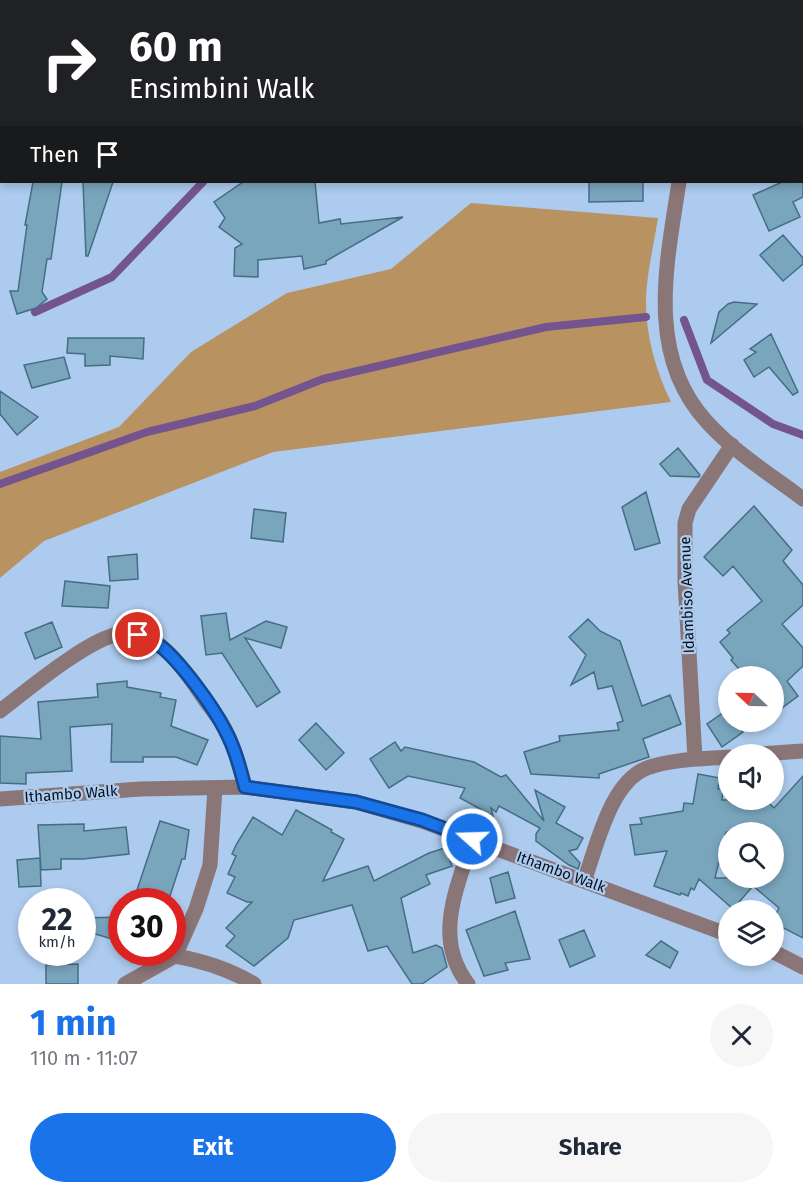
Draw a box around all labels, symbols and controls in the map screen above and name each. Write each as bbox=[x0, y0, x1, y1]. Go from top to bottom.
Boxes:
text: 60 m bbox=[129, 22, 223, 72]
icon: right bbox=[30, 24, 108, 102]
text: Ensimbini Walk bbox=[129, 73, 314, 105]
icon: arrive bbox=[91, 138, 124, 171]
text: Then bbox=[30, 141, 79, 168]
street label: Idambiso Avenue bbox=[676, 536, 698, 654]
pin bbox=[112, 609, 163, 660]
icon: arrive bbox=[121, 618, 154, 651]
north arrow bbox=[718, 666, 784, 732]
map controls bbox=[718, 666, 784, 966]
button: sound bbox=[718, 744, 784, 810]
street label: Ithambo Walk bbox=[24, 782, 118, 806]
position arrow bbox=[440, 807, 504, 871]
button: search bbox=[718, 822, 784, 888]
street label: Ithambo Walk bbox=[514, 848, 608, 897]
speed limit sign: 30 bbox=[108, 888, 186, 966]
button: layers bbox=[718, 900, 784, 966]
text: 22 bbox=[41, 902, 73, 938]
text: km/h bbox=[38, 933, 76, 951]
text: 1 min bbox=[30, 1001, 117, 1045]
button: close bbox=[710, 1004, 773, 1067]
text: 110 m · 11:07 bbox=[30, 1046, 138, 1070]
button: Exit bbox=[30, 1113, 396, 1182]
button: Share bbox=[408, 1113, 773, 1182]

